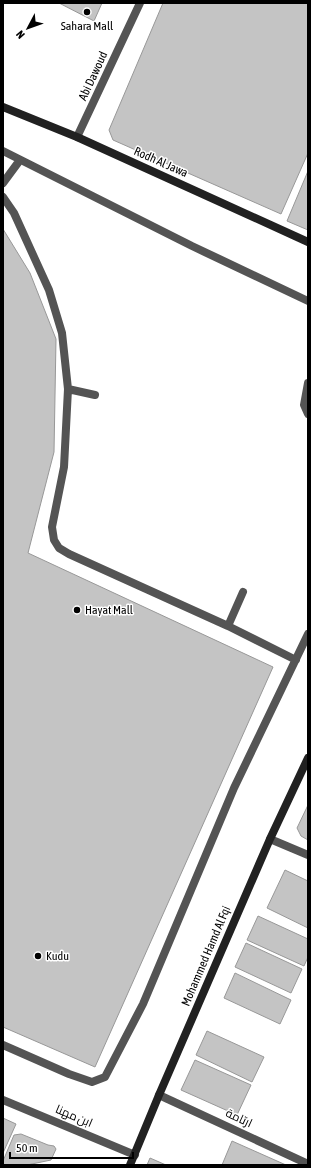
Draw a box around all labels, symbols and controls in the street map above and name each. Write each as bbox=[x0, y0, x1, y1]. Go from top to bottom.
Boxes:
marker: Sahara Mall bbox=[82, 7, 92, 17]
north arrow bbox=[8, 8, 48, 48]
place label: Sahara Mall bbox=[61, 19, 114, 33]
text: N bbox=[14, 28, 27, 41]
street label: Abi Dawoud bbox=[76, 49, 110, 103]
street label: Rodh Al Jawa bbox=[132, 144, 190, 180]
place label: Hayat Mall bbox=[85, 603, 134, 617]
marker: Hayat Mall bbox=[72, 605, 82, 615]
street label: Mohammed Hamd Al Fqi bbox=[179, 904, 233, 1008]
place label: Kudu bbox=[46, 949, 69, 963]
marker: Kudu bbox=[33, 951, 43, 961]
street label: ابن مهنا bbox=[53, 1102, 95, 1130]
street label: ارتامة bbox=[223, 1106, 255, 1130]
scale bar bbox=[10, 1134, 133, 1160]
text: 50 m bbox=[16, 1141, 38, 1155]

